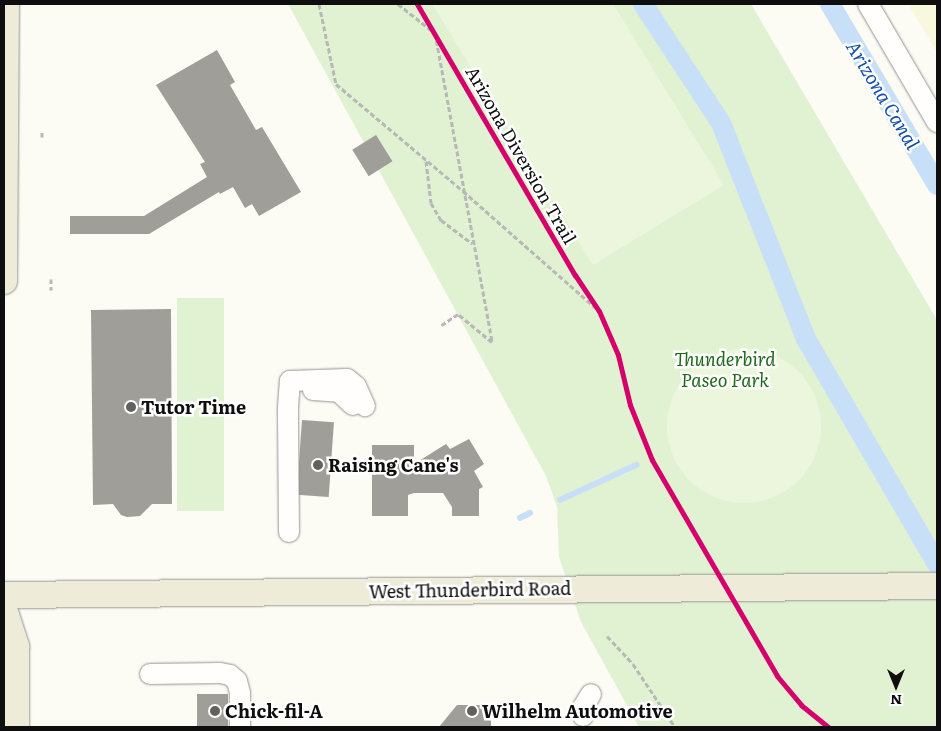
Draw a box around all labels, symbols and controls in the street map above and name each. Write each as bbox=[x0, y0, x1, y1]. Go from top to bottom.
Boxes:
water label: Arizona Canal bbox=[842, 37, 924, 153]
street label: Arizona Diversion Trail bbox=[461, 62, 581, 248]
park label: Thunderbird Paseo Park bbox=[674, 349, 776, 392]
place label: Tutor Time bbox=[141, 396, 246, 418]
marker: Tutor Time bbox=[125, 401, 137, 413]
place label: Raising Cane's bbox=[328, 454, 459, 476]
marker: Raising Cane's bbox=[312, 459, 324, 471]
street label: West Thunderbird Road bbox=[369, 577, 571, 603]
north arrow bbox=[871, 661, 921, 711]
text: N bbox=[890, 691, 902, 711]
place label: Chick-fil-A bbox=[225, 700, 323, 722]
place label: Wilhelm Automotive bbox=[482, 700, 673, 722]
marker: Chick-fil-A bbox=[209, 705, 221, 717]
marker: Wilhelm Automotive bbox=[466, 705, 478, 717]

